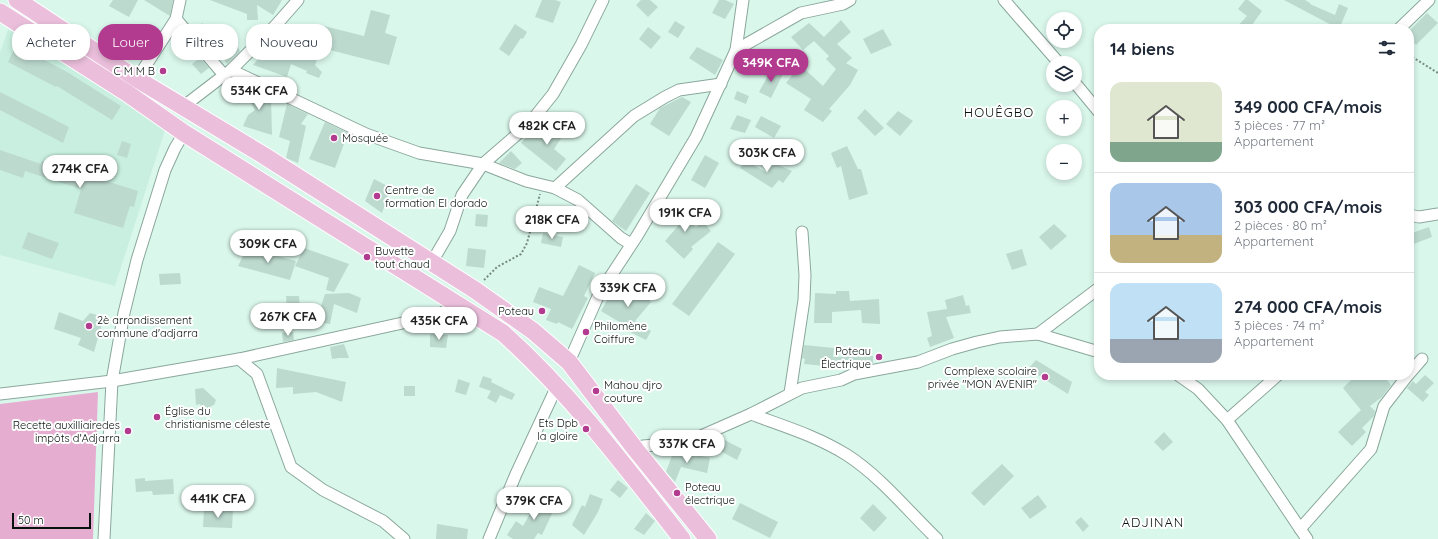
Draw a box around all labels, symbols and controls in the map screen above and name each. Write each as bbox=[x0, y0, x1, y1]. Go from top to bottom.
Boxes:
map controls bbox=[1046, 12, 1082, 180]
button: locate bbox=[1046, 12, 1082, 48]
chip: Acheter bbox=[12, 24, 90, 60]
chip: Louer bbox=[98, 24, 163, 60]
chip: Filtres bbox=[171, 24, 238, 60]
chip: Nouveau bbox=[246, 24, 332, 60]
icon: filters bbox=[1376, 37, 1398, 59]
text: 14 biens bbox=[1110, 38, 1174, 59]
pin: 349K CFA bbox=[730, 49, 812, 83]
text: 349K CFA bbox=[742, 54, 800, 70]
button: layers bbox=[1046, 56, 1082, 92]
place label: C M M B bbox=[113, 64, 155, 78]
marker: C M M B bbox=[158, 66, 168, 76]
pin: 534K CFA bbox=[218, 77, 300, 111]
text: 534K CFA bbox=[230, 82, 288, 98]
text: 349 000 CFA/mois bbox=[1234, 96, 1382, 117]
icon: home bbox=[1142, 98, 1190, 146]
button: + bbox=[1046, 100, 1082, 136]
district label: HOUÊGBO bbox=[964, 104, 1034, 120]
pin: 482K CFA bbox=[506, 112, 588, 146]
text: 482K CFA bbox=[518, 117, 576, 133]
text: 3 pièces · 77 m² bbox=[1234, 117, 1325, 133]
place label: Mosquée bbox=[342, 131, 388, 145]
marker: Mosquée bbox=[329, 133, 339, 143]
text: Appartement bbox=[1234, 133, 1314, 149]
pin: 303K CFA bbox=[726, 139, 808, 173]
text: 303K CFA bbox=[738, 144, 796, 160]
button: − bbox=[1046, 144, 1082, 180]
pin: 274K CFA bbox=[39, 155, 121, 189]
text: 274K CFA bbox=[51, 160, 109, 176]
place label: Centre de formation El dorado bbox=[385, 183, 488, 210]
marker: Centre de formation El dorado bbox=[372, 191, 382, 201]
text: 303 000 CFA/mois bbox=[1234, 196, 1382, 217]
pin: 191K CFA bbox=[644, 199, 726, 233]
icon: home bbox=[1142, 199, 1190, 247]
text: 191K CFA bbox=[658, 204, 712, 220]
pin: 218K CFA bbox=[511, 206, 593, 240]
text: 218K CFA bbox=[524, 211, 580, 227]
text: 2 pièces · 80 m² bbox=[1234, 217, 1327, 233]
pin: 309K CFA bbox=[227, 230, 309, 264]
text: Appartement bbox=[1234, 233, 1314, 249]
text: 309K CFA bbox=[239, 235, 297, 251]
place label: Buvette tout chaud bbox=[375, 244, 430, 271]
marker: Buvette tout chaud bbox=[362, 252, 372, 262]
pin: 339K CFA bbox=[587, 274, 669, 308]
text: 339K CFA bbox=[600, 279, 656, 295]
text: 274 000 CFA/mois bbox=[1234, 296, 1382, 317]
icon: home bbox=[1142, 299, 1190, 347]
pin: 267K CFA bbox=[247, 303, 329, 337]
place label: Poteau bbox=[498, 304, 534, 318]
marker: Poteau bbox=[537, 306, 547, 316]
pin: 435K CFA bbox=[398, 307, 480, 341]
text: 267K CFA bbox=[259, 308, 317, 324]
text: 435K CFA bbox=[410, 312, 468, 328]
place label: 2è arrondissement commune d'adjarra bbox=[97, 313, 198, 340]
text: 3 pièces · 74 m² bbox=[1234, 317, 1325, 333]
place label: Philomène Coiffure bbox=[594, 319, 647, 346]
marker: 2è arrondissement commune d'adjarra bbox=[84, 321, 94, 331]
marker: Philomène Coiffure bbox=[581, 327, 591, 337]
text: Appartement bbox=[1234, 333, 1314, 349]
place label: Poteau Électrique bbox=[821, 344, 871, 371]
marker: Poteau Électrique bbox=[874, 352, 884, 362]
place label: Complexe scolaire privée "MON AVENIR" bbox=[928, 364, 1037, 391]
marker: Complexe scolaire privée "MON AVENIR" bbox=[1040, 372, 1050, 382]
place label: Mahou djro couture bbox=[604, 378, 663, 405]
marker: Mahou djro couture bbox=[591, 386, 601, 396]
place label: Église du christianisme céleste bbox=[165, 404, 270, 431]
marker: Église du christianisme céleste bbox=[152, 412, 162, 422]
place label: Ets Dpb la gloire bbox=[537, 416, 578, 443]
place label: Recette auxilliairedes impôts d'Adjarra bbox=[13, 418, 120, 445]
marker: Ets Dpb la gloire bbox=[581, 424, 591, 434]
marker: Recette auxilliairedes impôts d'Adjarra bbox=[123, 426, 133, 436]
pin: 337K CFA bbox=[646, 430, 728, 464]
text: 337K CFA bbox=[659, 435, 715, 451]
place label: Poteau électrique bbox=[685, 480, 735, 507]
pin: 441K CFA bbox=[177, 485, 259, 519]
pin: 379K CFA bbox=[493, 487, 575, 521]
marker: Poteau électrique bbox=[672, 488, 682, 498]
text: 441K CFA bbox=[190, 490, 246, 506]
text: 379K CFA bbox=[505, 492, 563, 508]
scale bar bbox=[12, 511, 91, 530]
text: 50 m bbox=[18, 513, 44, 527]
district label: ADJINAN bbox=[1122, 514, 1184, 530]

